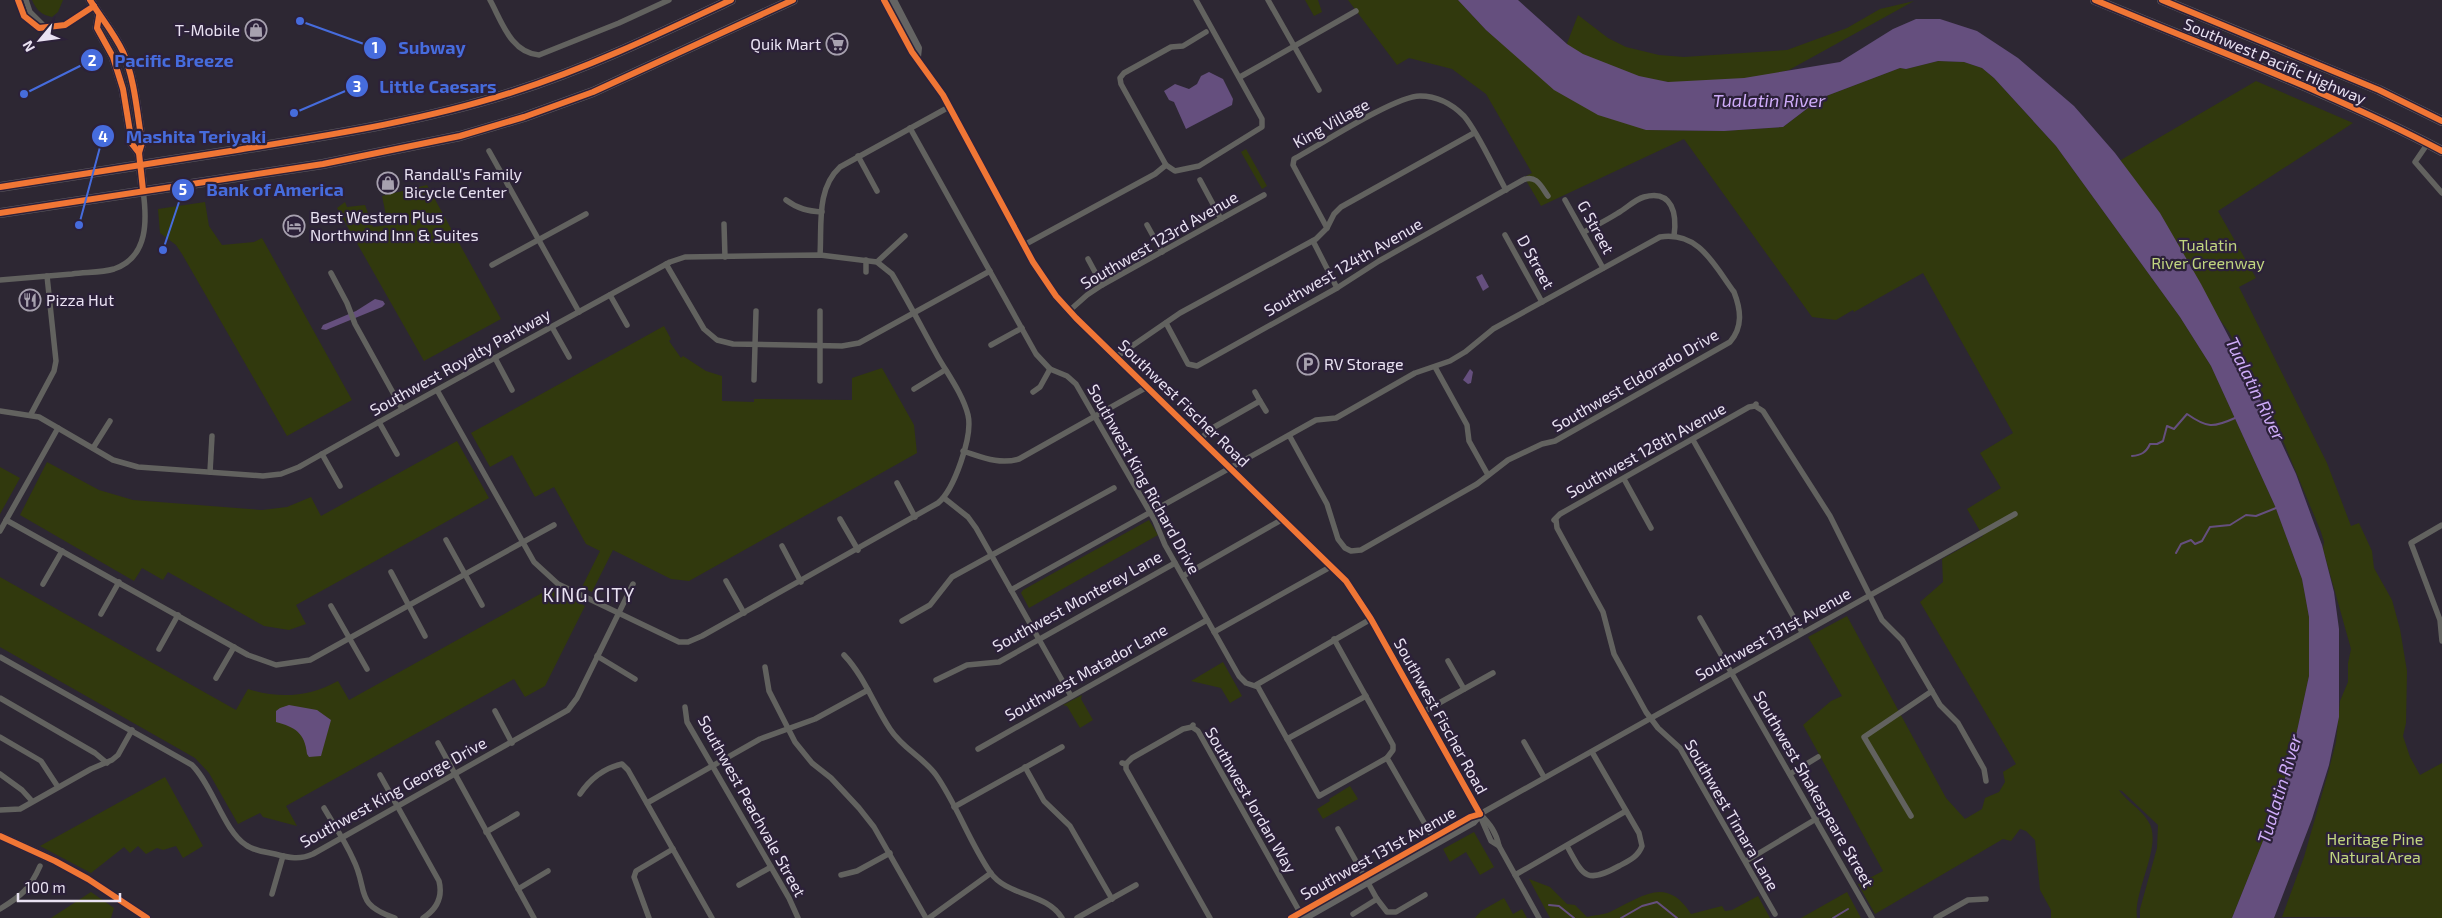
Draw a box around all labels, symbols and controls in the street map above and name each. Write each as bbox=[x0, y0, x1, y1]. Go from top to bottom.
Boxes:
street label: Southwest Pacific Highway bbox=[2181, 13, 2370, 108]
north arrow bbox=[15, 15, 65, 65]
shop icon: T-Mobile bbox=[244, 18, 268, 42]
place label: T-Mobile bbox=[175, 20, 240, 39]
callout: Subway bbox=[363, 31, 475, 64]
supermarket icon: Quik Mart bbox=[825, 32, 849, 56]
place label: Quik Mart bbox=[750, 34, 821, 54]
text: Subway bbox=[398, 36, 467, 58]
text: N bbox=[18, 38, 38, 55]
text: 1 bbox=[372, 38, 378, 56]
callout: Pacific Breeze bbox=[80, 44, 244, 77]
text: Pacific Breeze bbox=[114, 49, 234, 71]
text: 2 bbox=[88, 51, 97, 69]
callout: Little Caesars bbox=[345, 70, 507, 103]
text: Little Caesars bbox=[379, 75, 497, 97]
text: 3 bbox=[353, 77, 361, 95]
water label: Tualatin River bbox=[1713, 89, 1826, 111]
street label: King Village bbox=[1289, 94, 1372, 151]
callout: Mashita Teriyaki bbox=[91, 120, 276, 153]
text: Mashita Teriyaki bbox=[126, 125, 266, 147]
text: 4 bbox=[98, 127, 108, 145]
place label: Randall's Family Bicycle Center bbox=[404, 164, 523, 201]
shop icon: Randall's Family Bicycle Center bbox=[376, 171, 400, 195]
callout: Bank of America bbox=[170, 174, 354, 207]
text: Bank of America bbox=[206, 178, 344, 200]
text: 5 bbox=[179, 180, 187, 198]
street label: Southwest 123rd Avenue bbox=[1077, 187, 1241, 292]
street label: G Street bbox=[1574, 197, 1619, 257]
place label: Best Western Plus Northwind Inn & Suites bbox=[310, 207, 479, 244]
street label: Southwest 124th Avenue bbox=[1260, 213, 1425, 320]
hotel icon: Best Western Plus Northwind Inn & Suites bbox=[282, 214, 306, 238]
street label: D Street bbox=[1514, 232, 1559, 292]
park label: Tualatin River Greenway bbox=[2151, 235, 2265, 272]
restaurant icon: Pizza Hut bbox=[18, 288, 42, 312]
place label: Pizza Hut bbox=[46, 290, 114, 309]
street label: Southwest Royalty Parkway bbox=[366, 304, 554, 419]
street label: Southwest Eldorado Drive bbox=[1548, 324, 1721, 435]
water label: Tualatin River bbox=[2221, 333, 2291, 445]
street label: Southwest Fischer Road bbox=[1115, 335, 1254, 470]
parking icon: RV Storage bbox=[1296, 352, 1320, 376]
place label: RV Storage bbox=[1324, 354, 1403, 373]
street label: Southwest King Richard Drive bbox=[1084, 381, 1205, 577]
street label: Southwest 128th Avenue bbox=[1563, 398, 1729, 501]
street label: Southwest Monterey Lane bbox=[989, 546, 1165, 655]
district label: KING CITY bbox=[543, 583, 635, 606]
street label: Southwest 131st Avenue bbox=[1692, 583, 1854, 684]
street label: Southwest Matador Lane bbox=[1001, 619, 1170, 724]
street label: Southwest Fischer Road bbox=[1391, 635, 1492, 797]
street label: Southwest Shakespeare Street bbox=[1750, 687, 1878, 890]
street label: Southwest Peachvale Street bbox=[695, 712, 810, 900]
street label: Southwest Jordan Way bbox=[1202, 723, 1301, 877]
water label: Tualatin River bbox=[2252, 731, 2306, 846]
street label: Southwest King George Drive bbox=[296, 732, 489, 851]
street label: Southwest Timara Lane bbox=[1681, 736, 1784, 894]
street label: Southwest 131st Avenue bbox=[1297, 802, 1459, 903]
park label: Heritage Pine Natural Area bbox=[2327, 829, 2423, 866]
scale bar bbox=[18, 870, 120, 902]
text: 100 m bbox=[25, 878, 66, 896]

